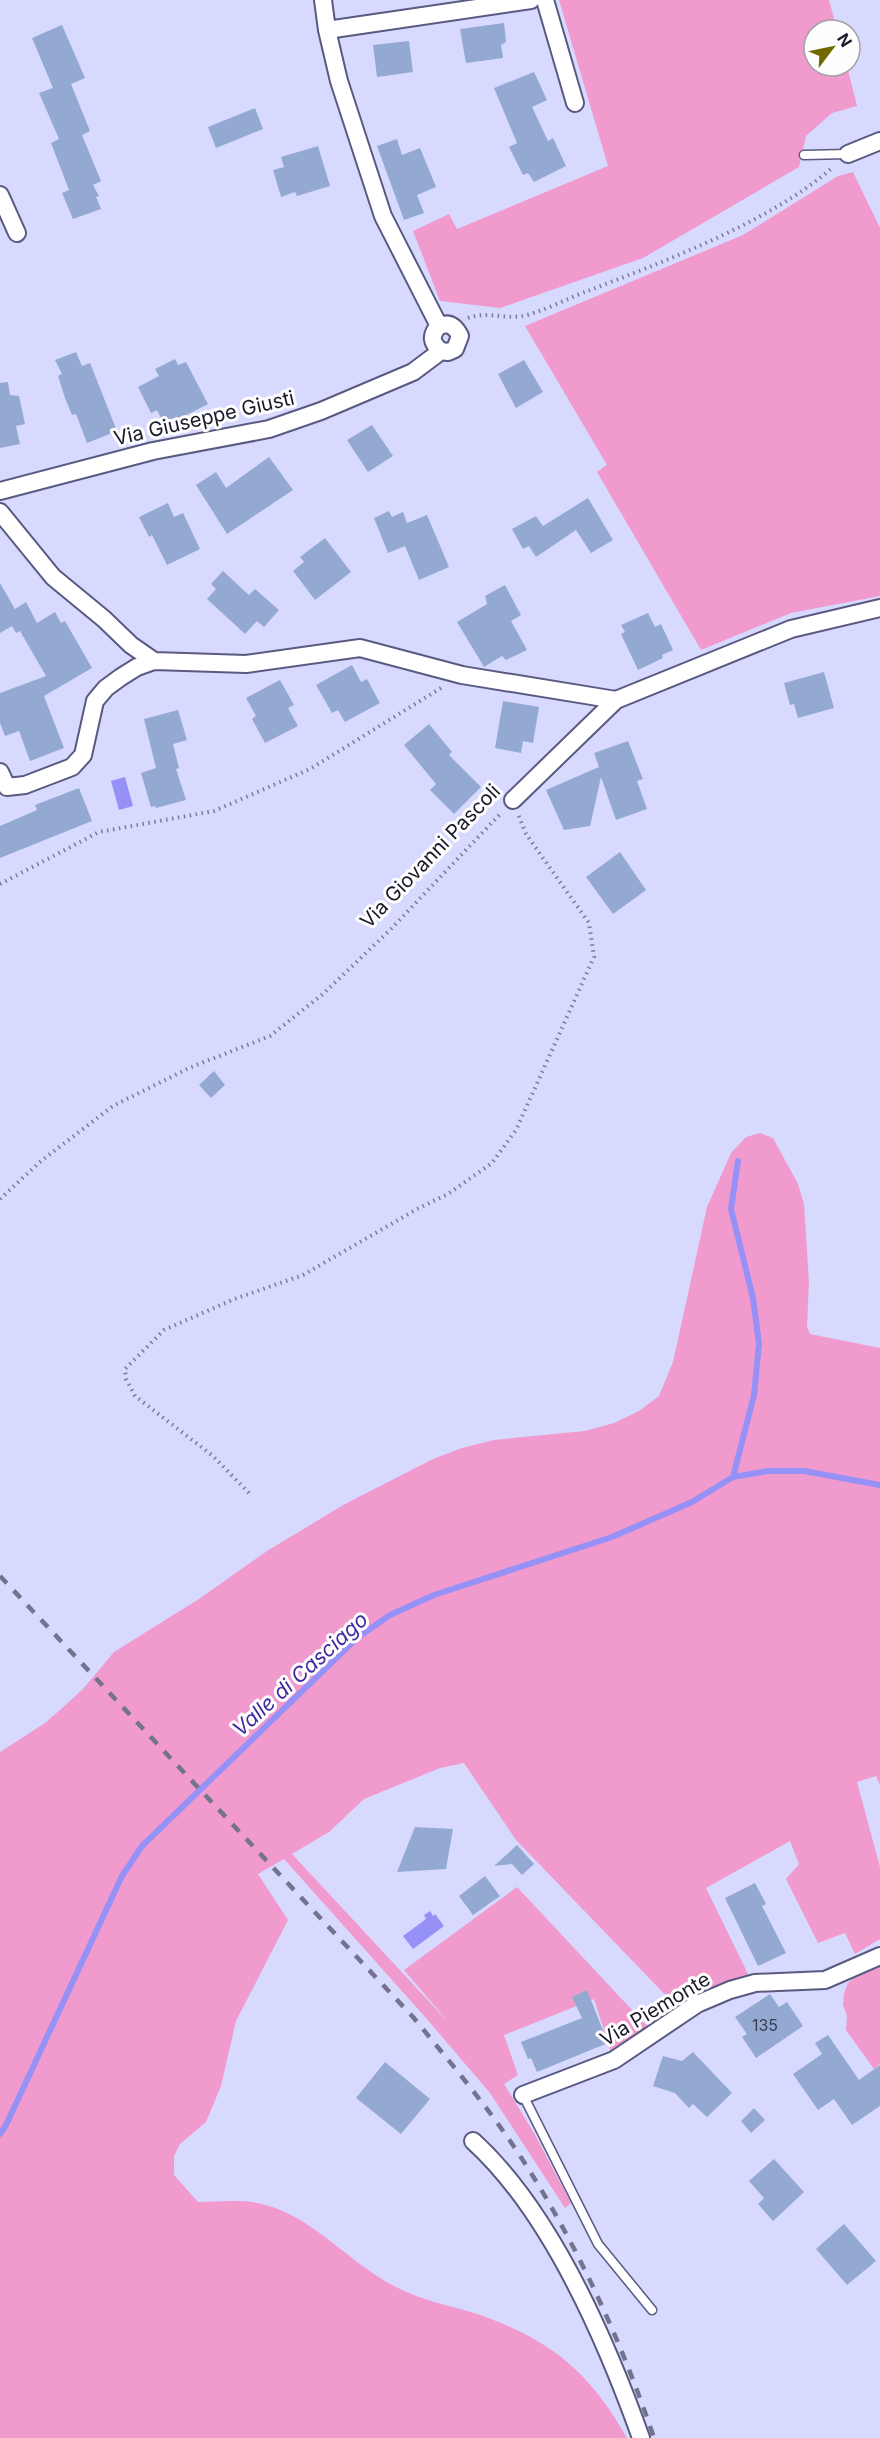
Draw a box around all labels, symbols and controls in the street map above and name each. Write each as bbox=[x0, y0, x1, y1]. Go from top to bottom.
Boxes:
north arrow bbox=[802, 18, 862, 78]
text: N bbox=[833, 30, 856, 51]
street label: Via Giuseppe Giusti bbox=[111, 386, 297, 450]
street label: Via Giovanni Pascoli bbox=[355, 779, 505, 933]
water label: Valle di Casciago bbox=[227, 1607, 373, 1741]
street label: Via Piemonte bbox=[596, 1967, 714, 2051]
house number: 135 bbox=[752, 2015, 778, 2035]

